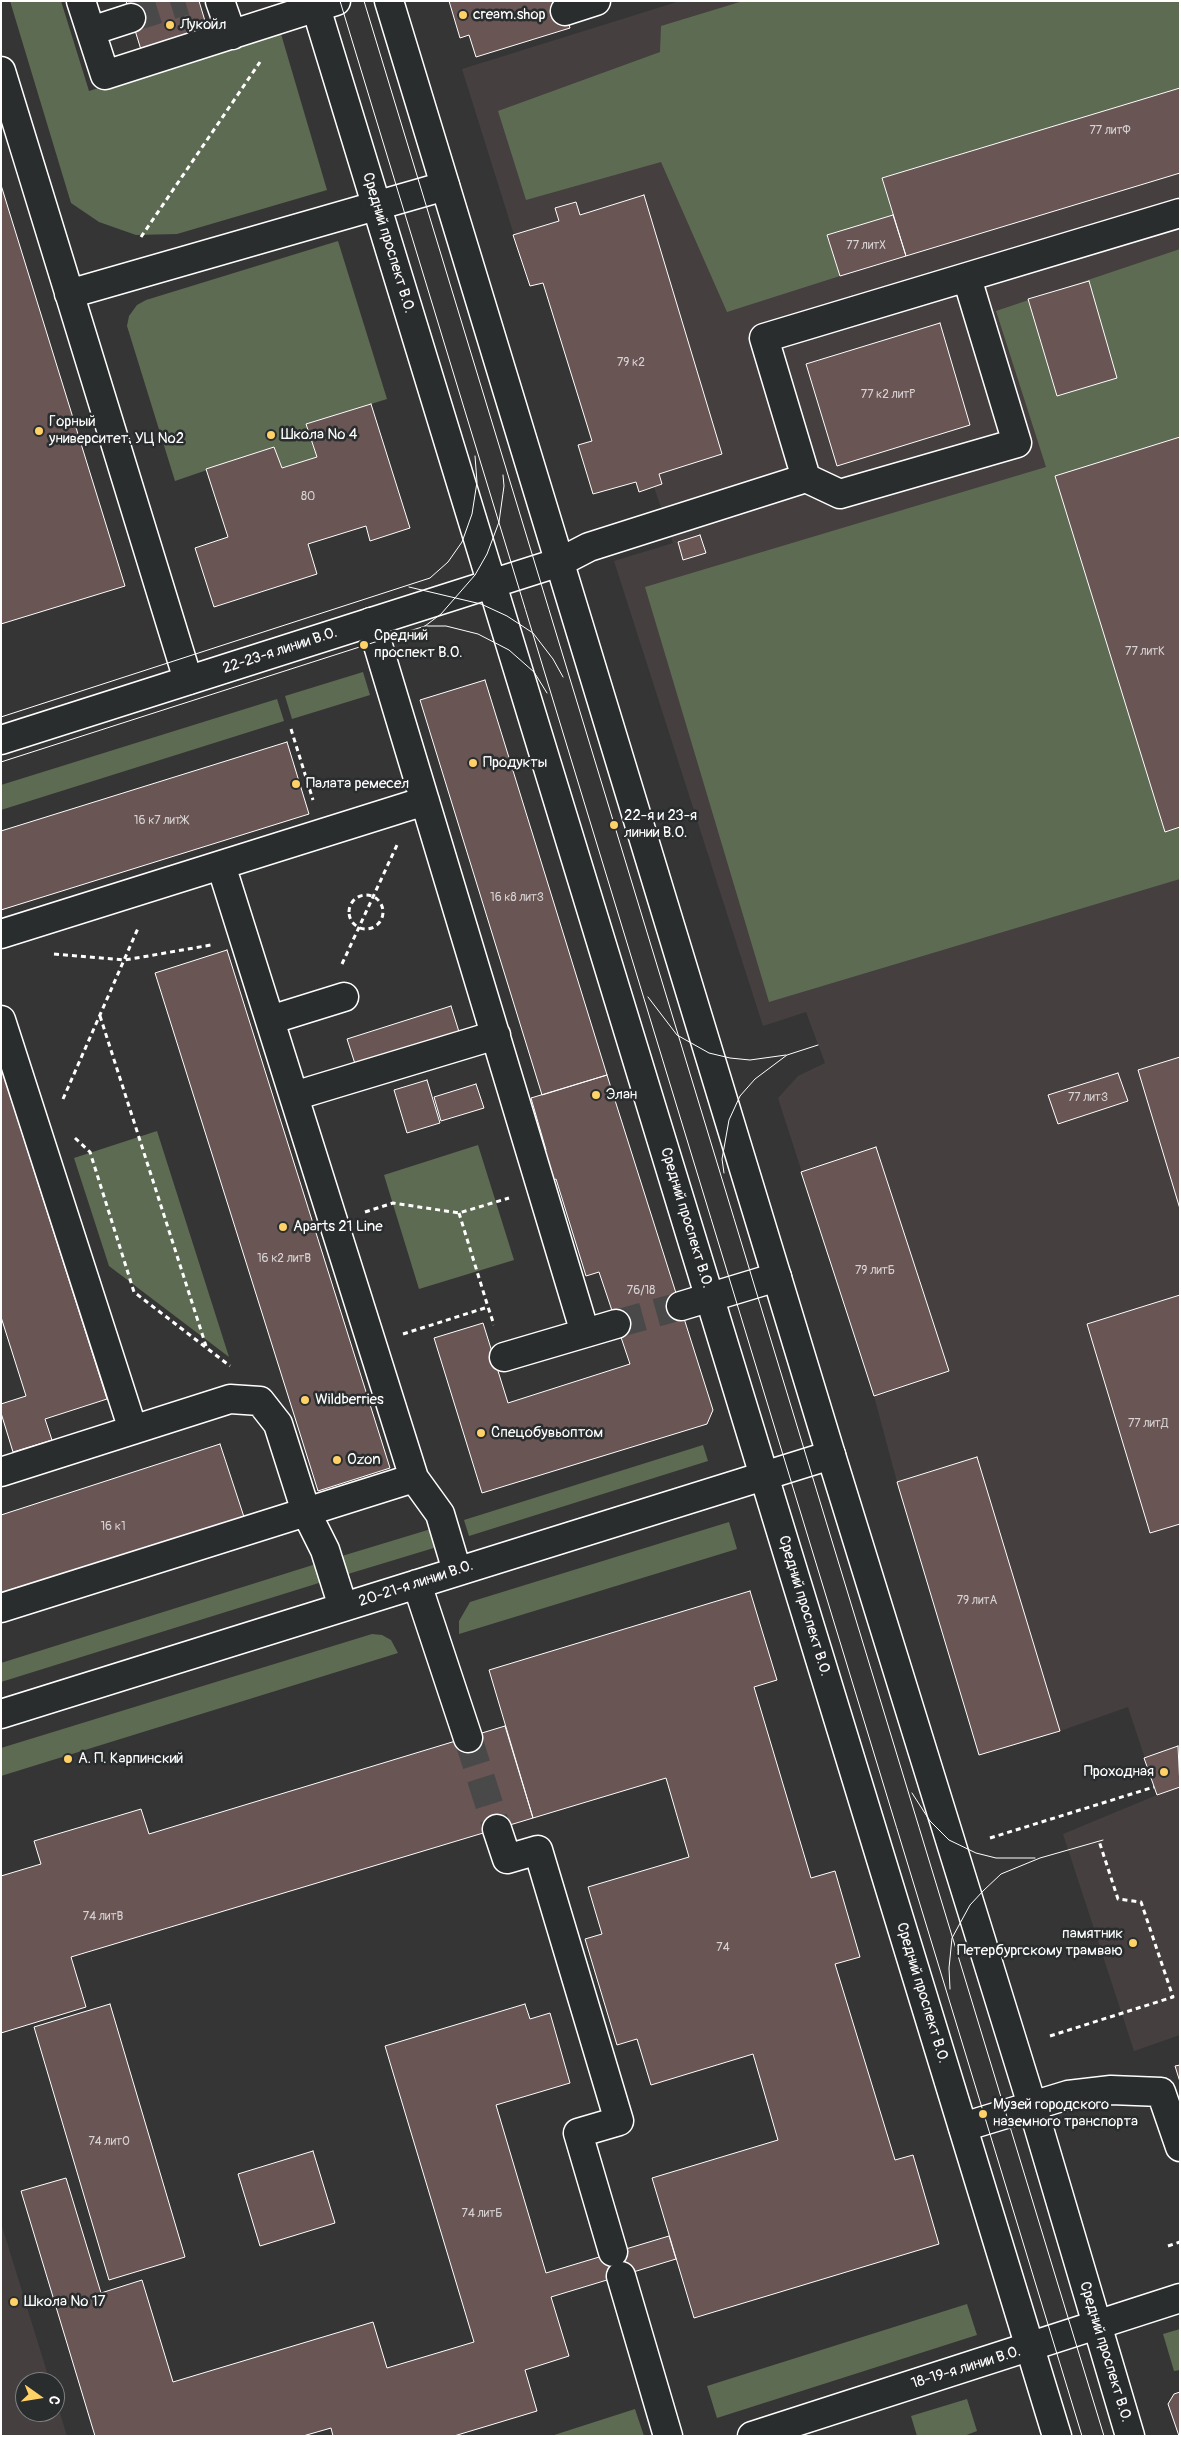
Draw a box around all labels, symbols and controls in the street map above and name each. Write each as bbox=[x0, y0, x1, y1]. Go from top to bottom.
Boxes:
place label: cream.shop bbox=[473, 6, 546, 24]
marker: cream.shop bbox=[457, 9, 469, 21]
place label: Лукойл bbox=[180, 16, 226, 34]
marker: Лукойл bbox=[164, 19, 176, 31]
house number: 77 литФ bbox=[1089, 124, 1131, 138]
street label: Средний проспект В.О. bbox=[358, 171, 418, 315]
house number: 77 литХ bbox=[846, 239, 886, 253]
house number: 79 к2 bbox=[617, 356, 645, 370]
house number: 77 к2 литР bbox=[861, 388, 915, 402]
place label: Горный университет. УЦ №2 bbox=[49, 413, 184, 448]
marker: Горный университет. УЦ №2 bbox=[33, 425, 45, 437]
place label: Школа № 4 bbox=[281, 426, 357, 444]
marker: Школа № 4 bbox=[265, 429, 277, 441]
house number: 80 bbox=[301, 490, 315, 504]
street label: 22-23-я линии В.О. bbox=[220, 624, 340, 678]
place label: Средний проспект В.О. bbox=[374, 627, 463, 662]
marker: Средний проспект В.О. bbox=[358, 639, 370, 651]
house number: 77 литК bbox=[1125, 645, 1165, 659]
place label: Продукты bbox=[483, 754, 547, 772]
marker: Продукты bbox=[467, 757, 479, 769]
place label: Палата ремесел bbox=[306, 775, 409, 793]
marker: Палата ремесел bbox=[290, 778, 302, 790]
place label: 22-я и 23-я линии В.О. bbox=[624, 807, 697, 842]
house number: 16 к7 литЖ bbox=[134, 814, 188, 828]
marker: 22-я и 23-я линии В.О. bbox=[608, 819, 620, 831]
house number: 16 к8 литЗ bbox=[490, 891, 544, 905]
place label: Элан bbox=[606, 1086, 637, 1104]
marker: Элан bbox=[590, 1089, 602, 1101]
house number: 77 литЗ bbox=[1068, 1091, 1108, 1105]
street label: Средний проспект В.О. bbox=[656, 1146, 716, 1290]
place label: Aparts 21 Line bbox=[293, 1218, 383, 1236]
marker: Aparts 21 Line bbox=[277, 1221, 289, 1233]
house number: 16 к2 литВ bbox=[257, 1252, 311, 1266]
house number: 79 литБ bbox=[855, 1264, 895, 1278]
house number: 76/18 bbox=[627, 1284, 655, 1298]
place label: Wildberries bbox=[315, 1391, 384, 1409]
marker: Wildberries bbox=[299, 1394, 311, 1406]
house number: 77 литД bbox=[1128, 1417, 1168, 1431]
place label: Спецобувьоптом bbox=[491, 1424, 603, 1442]
marker: Спецобувьоптом bbox=[475, 1427, 487, 1439]
place label: Ozon bbox=[347, 1451, 381, 1469]
marker: Ozon bbox=[331, 1454, 343, 1466]
house number: 16 к1 bbox=[100, 1520, 126, 1534]
street label: Средний проспект В.О. bbox=[774, 1534, 834, 1678]
street label: 20-21-я линии В.О. bbox=[357, 1557, 475, 1611]
house number: 79 литА bbox=[957, 1594, 997, 1608]
place label: А. П. Карпинский bbox=[78, 1750, 184, 1768]
marker: А. П. Карпинский bbox=[62, 1753, 74, 1765]
place label: Проходная bbox=[1084, 1763, 1154, 1781]
marker: Проходная bbox=[1158, 1766, 1170, 1778]
house number: 74 литВ bbox=[83, 1910, 123, 1924]
street label: Средний проспект В.О. bbox=[892, 1921, 952, 2065]
place label: памятник Петербургскому трамваю bbox=[957, 1925, 1123, 1960]
marker: памятник Петербургскому трамваю bbox=[1127, 1937, 1139, 1949]
house number: 74 bbox=[716, 1941, 730, 1955]
place label: Музей городского наземного транспорта bbox=[993, 2096, 1138, 2131]
marker: Музей городского наземного транспорта bbox=[977, 2108, 989, 2120]
house number: 74 литО bbox=[88, 2135, 130, 2149]
house number: 74 литБ bbox=[462, 2207, 502, 2221]
street label: Средний проспект В.О. bbox=[1075, 2280, 1135, 2424]
place label: Школа № 17 bbox=[24, 2293, 105, 2311]
marker: Школа № 17 bbox=[8, 2296, 20, 2308]
street label: 18-19-я линии В.О. bbox=[909, 2343, 1023, 2393]
north arrow bbox=[15, 2372, 65, 2422]
text: С bbox=[45, 2394, 63, 2406]

